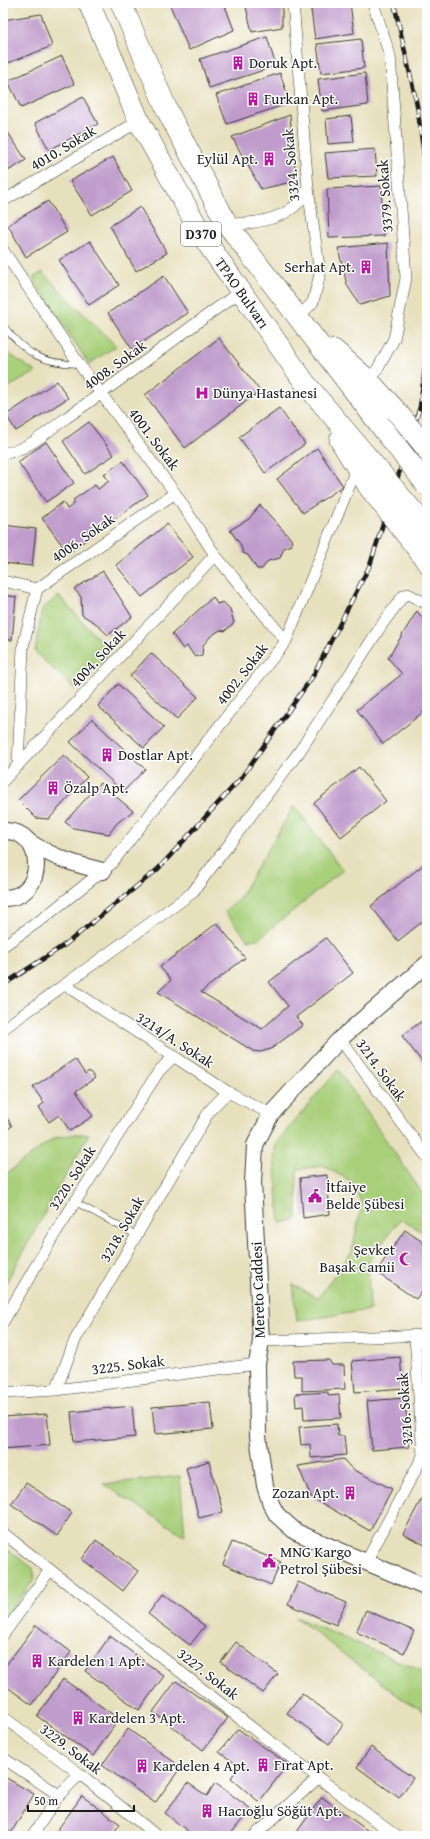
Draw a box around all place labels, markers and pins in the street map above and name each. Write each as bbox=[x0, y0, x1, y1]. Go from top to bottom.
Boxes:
place label: Doruk Apt. bbox=[249, 52, 317, 73]
building icon: Doruk Apt. bbox=[230, 55, 246, 71]
place label: Furkan Apt. bbox=[264, 88, 338, 109]
building icon: Furkan Apt. bbox=[245, 91, 261, 107]
place label: Eylül Apt. bbox=[197, 148, 258, 169]
building icon: Eylül Apt. bbox=[261, 151, 277, 167]
place label: Serhat Apt. bbox=[284, 256, 355, 277]
building icon: Serhat Apt. bbox=[358, 259, 374, 275]
place label: Dünya Hastanesi bbox=[213, 382, 317, 403]
hospital icon: Dünya Hastanesi bbox=[194, 385, 210, 401]
place label: Dostlar Apt. bbox=[118, 744, 193, 765]
building icon: Dostlar Apt. bbox=[99, 747, 115, 763]
place label: Özalp Apt. bbox=[64, 777, 129, 798]
building icon: Özalp Apt. bbox=[45, 780, 61, 796]
place label: İtfaiye Belde Şübesi bbox=[326, 1176, 405, 1214]
public building icon: İtfaiye Belde Şübesi bbox=[307, 1188, 323, 1204]
place label: Şevket Başak Camii bbox=[320, 1239, 396, 1277]
mosque icon: Şevket Başak Camii bbox=[398, 1251, 414, 1267]
place label: Zozan Apt. bbox=[272, 1482, 339, 1503]
building icon: Zozan Apt. bbox=[342, 1485, 358, 1501]
place label: MNG Kargo Petrol Şübesi bbox=[280, 1541, 362, 1579]
public building icon: MNG Kargo Petrol Şübesi bbox=[261, 1553, 277, 1569]
place label: Kardelen 1 Apt. bbox=[48, 1650, 145, 1671]
building icon: Kardelen 1 Apt. bbox=[29, 1653, 45, 1669]
place label: Kardelen 3 Apt. bbox=[89, 1707, 186, 1728]
building icon: Kardelen 3 Apt. bbox=[70, 1710, 86, 1726]
place label: Fırat Apt. bbox=[274, 1754, 333, 1775]
place label: Kardelen 4 Apt. bbox=[153, 1755, 250, 1776]
building icon: Fırat Apt. bbox=[255, 1757, 271, 1773]
building icon: Kardelen 4 Apt. bbox=[134, 1758, 150, 1774]
place label: Hacıoğlu Söğüt Apt. bbox=[218, 1800, 342, 1821]
building icon: Hacıoğlu Söğüt Apt. bbox=[199, 1803, 215, 1819]

